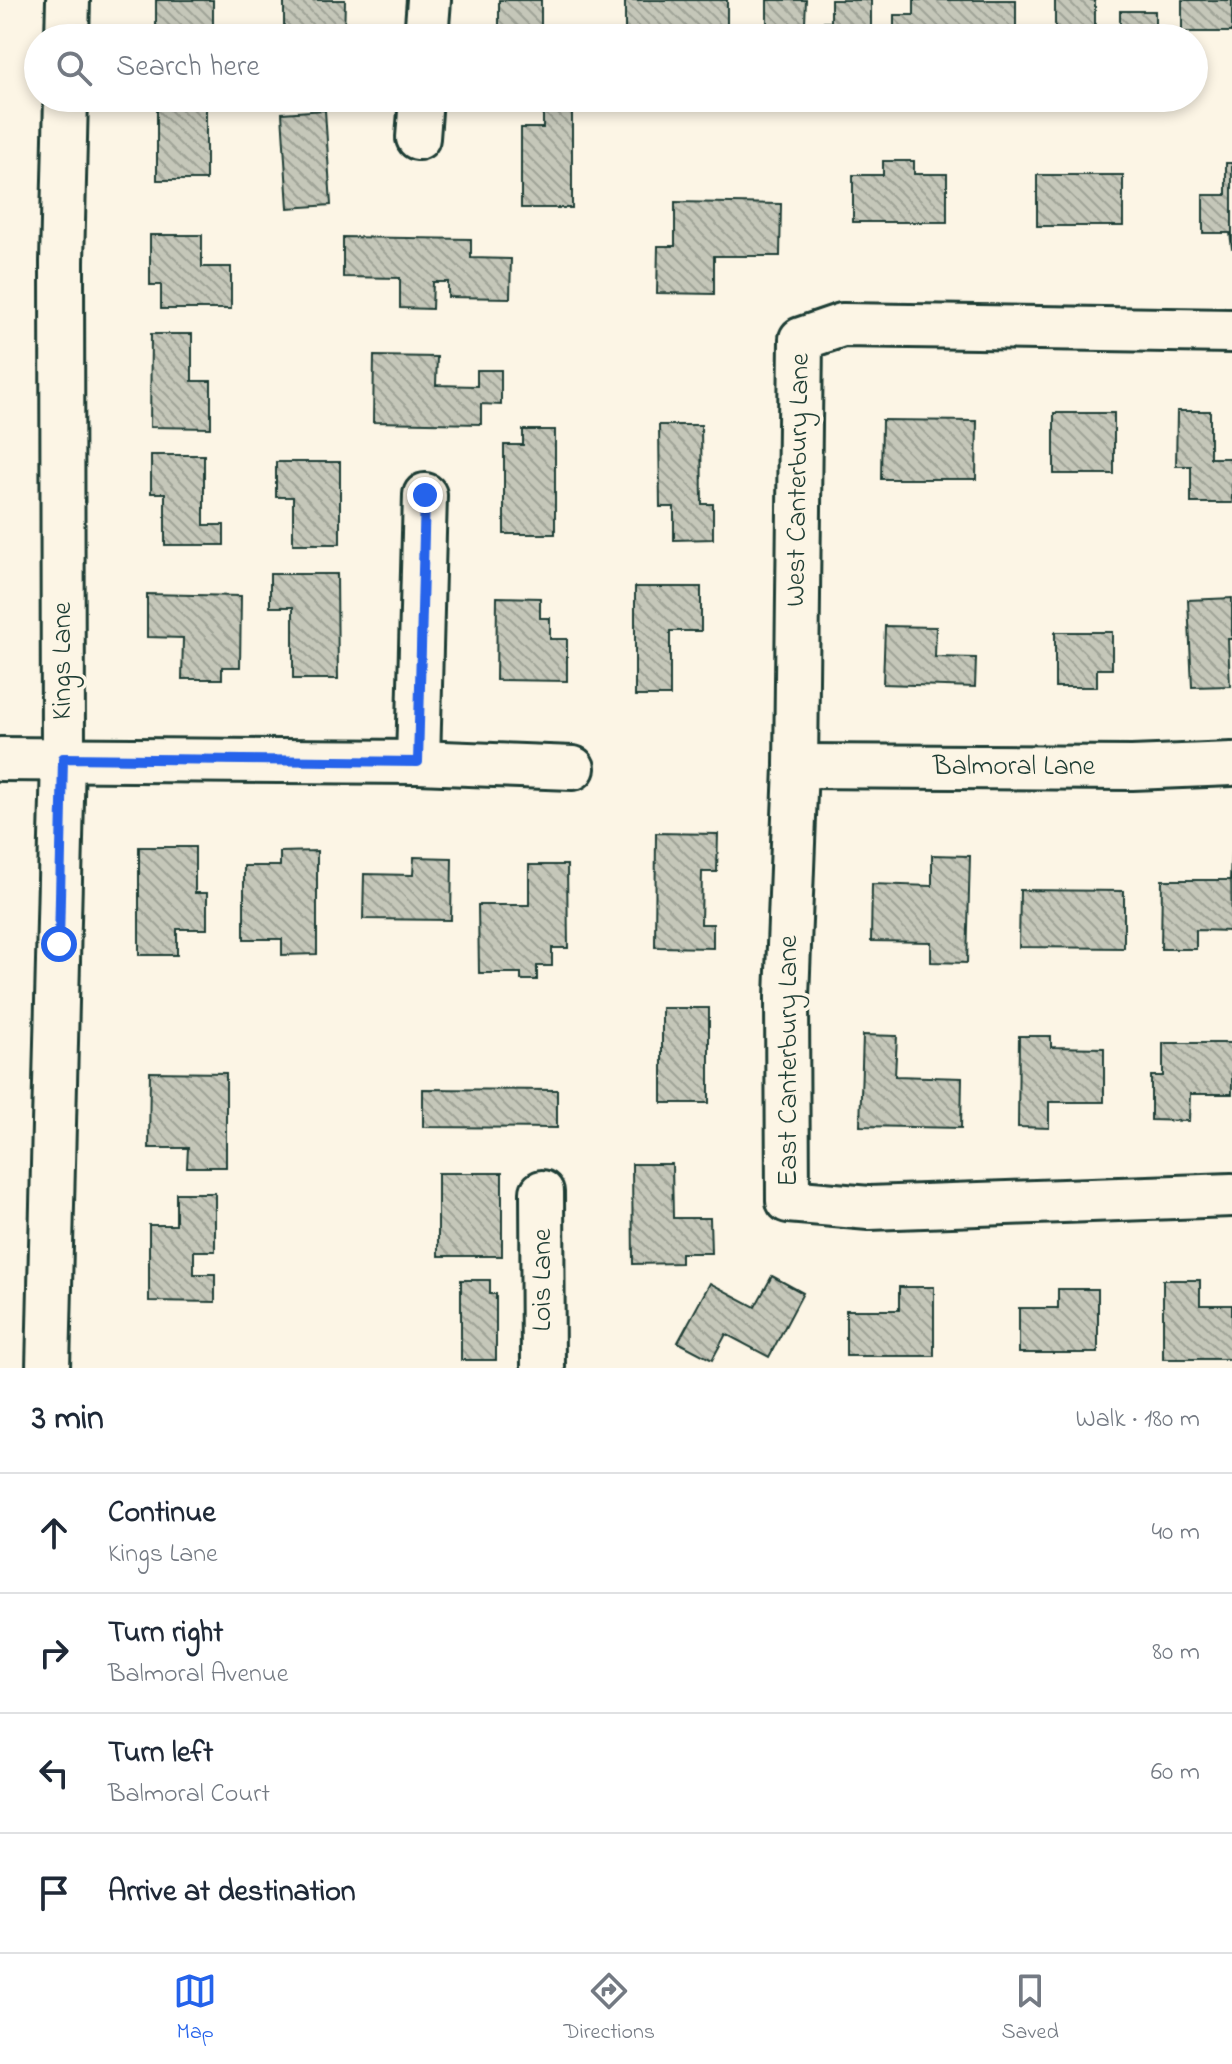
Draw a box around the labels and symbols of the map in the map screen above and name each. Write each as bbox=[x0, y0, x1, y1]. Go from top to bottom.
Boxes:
street label: West Canterbury Lane bbox=[776, 352, 822, 607]
route end bbox=[407, 477, 443, 513]
street label: Kings Lane bbox=[43, 601, 84, 720]
street label: Balmoral Lane bbox=[932, 747, 1096, 788]
route start bbox=[41, 926, 77, 962]
street label: East Canterbury Lane bbox=[769, 935, 810, 1187]
street label: Lois Lane bbox=[523, 1228, 564, 1332]

